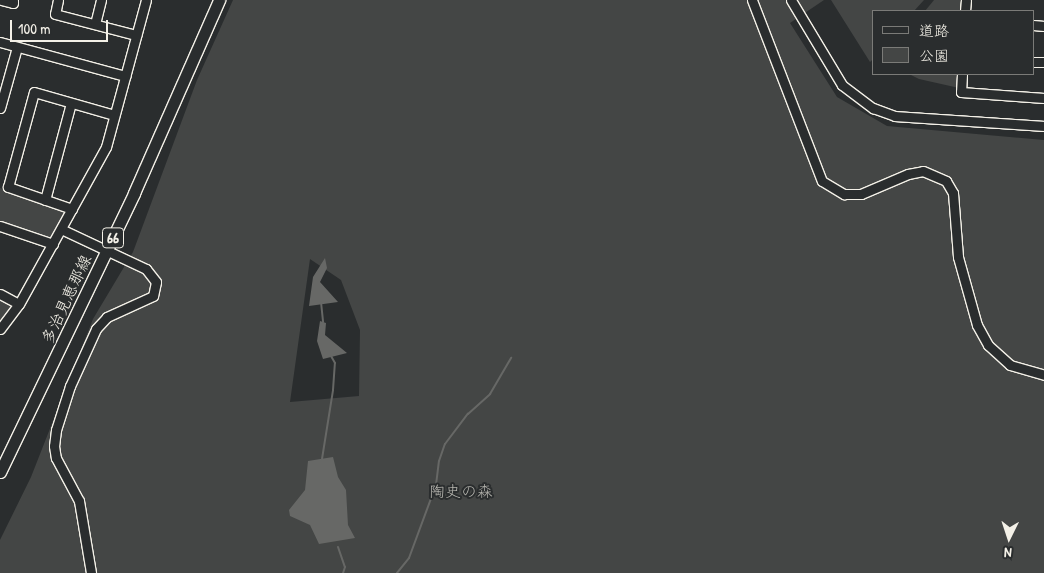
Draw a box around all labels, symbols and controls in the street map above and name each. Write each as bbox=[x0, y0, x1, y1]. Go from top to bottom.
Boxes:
scale bar bbox=[12, 10, 110, 42]
legend bbox=[872, 10, 1034, 75]
text: 100 m bbox=[18, 18, 51, 39]
text: 道路 bbox=[919, 20, 949, 41]
text: 公園 bbox=[919, 45, 949, 66]
road number: 66 bbox=[102, 226, 124, 250]
street label: 多治見恵那線 bbox=[37, 251, 95, 347]
park label: 陶史の森 bbox=[429, 481, 493, 501]
north arrow bbox=[984, 513, 1034, 563]
text: N bbox=[1004, 544, 1012, 563]

